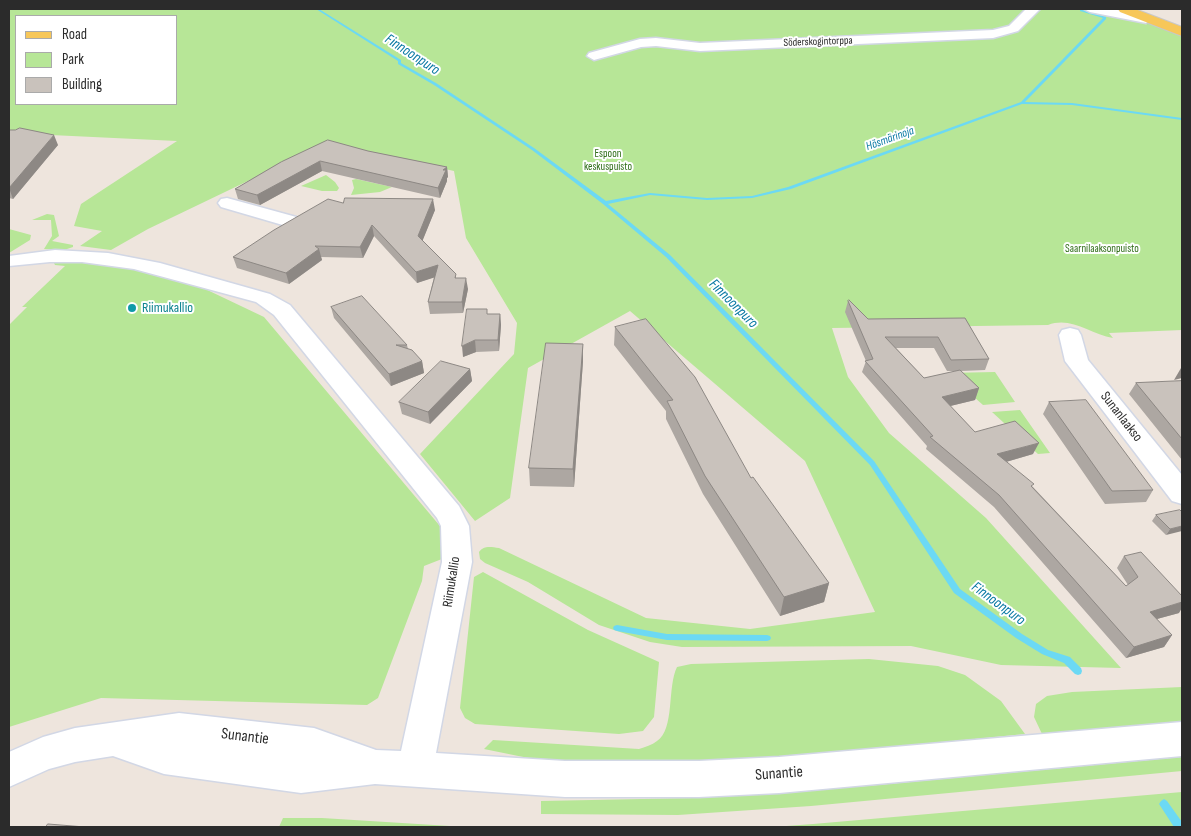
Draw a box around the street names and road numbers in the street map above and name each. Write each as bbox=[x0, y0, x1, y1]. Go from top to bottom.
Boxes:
street label: Söderskogintorppa bbox=[783, 34, 853, 50]
street label: Sunanlaakso bbox=[1096, 389, 1146, 445]
street label: Riimukallio bbox=[440, 555, 464, 609]
street label: Sunantie bbox=[220, 725, 270, 749]
street label: Sunantie bbox=[754, 763, 804, 785]

